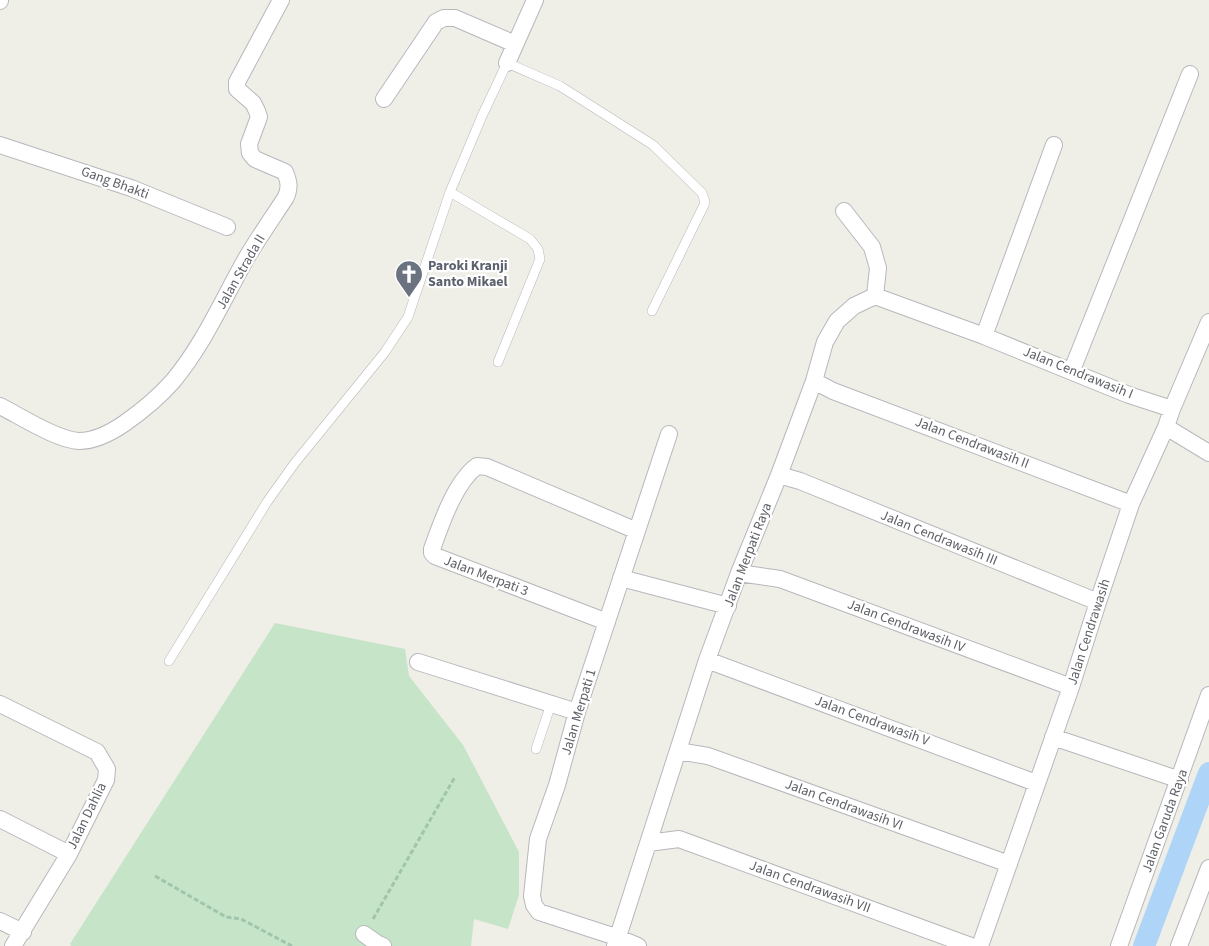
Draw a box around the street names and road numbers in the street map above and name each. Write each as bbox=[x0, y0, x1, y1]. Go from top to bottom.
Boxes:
street label: Gang Bhakti bbox=[78, 161, 152, 205]
street label: Jalan Strada II bbox=[212, 231, 270, 313]
street label: Jalan Cendrawasih I bbox=[1020, 342, 1136, 404]
street label: Jalan Cendrawasih II bbox=[912, 412, 1032, 474]
street label: Jalan Merpati Raya bbox=[719, 500, 777, 610]
street label: Jalan Cendrawasih III bbox=[878, 505, 1000, 571]
street label: Jalan Merpati 3 bbox=[441, 551, 531, 601]
street label: Jalan Cendrawasih bbox=[1062, 576, 1116, 688]
street label: Jalan Cendrawasih IV bbox=[844, 594, 968, 658]
street label: Jalan Merpati 1 bbox=[556, 666, 602, 758]
street label: Jalan Cendrawasih V bbox=[812, 691, 933, 751]
street label: Jalan Garuda Raya bbox=[1137, 766, 1193, 876]
street label: Jalan Cendrawasih VI bbox=[782, 774, 906, 836]
street label: Jalan Dahlia bbox=[62, 779, 112, 853]
street label: Jalan Cendrawasih VII bbox=[746, 856, 874, 918]

